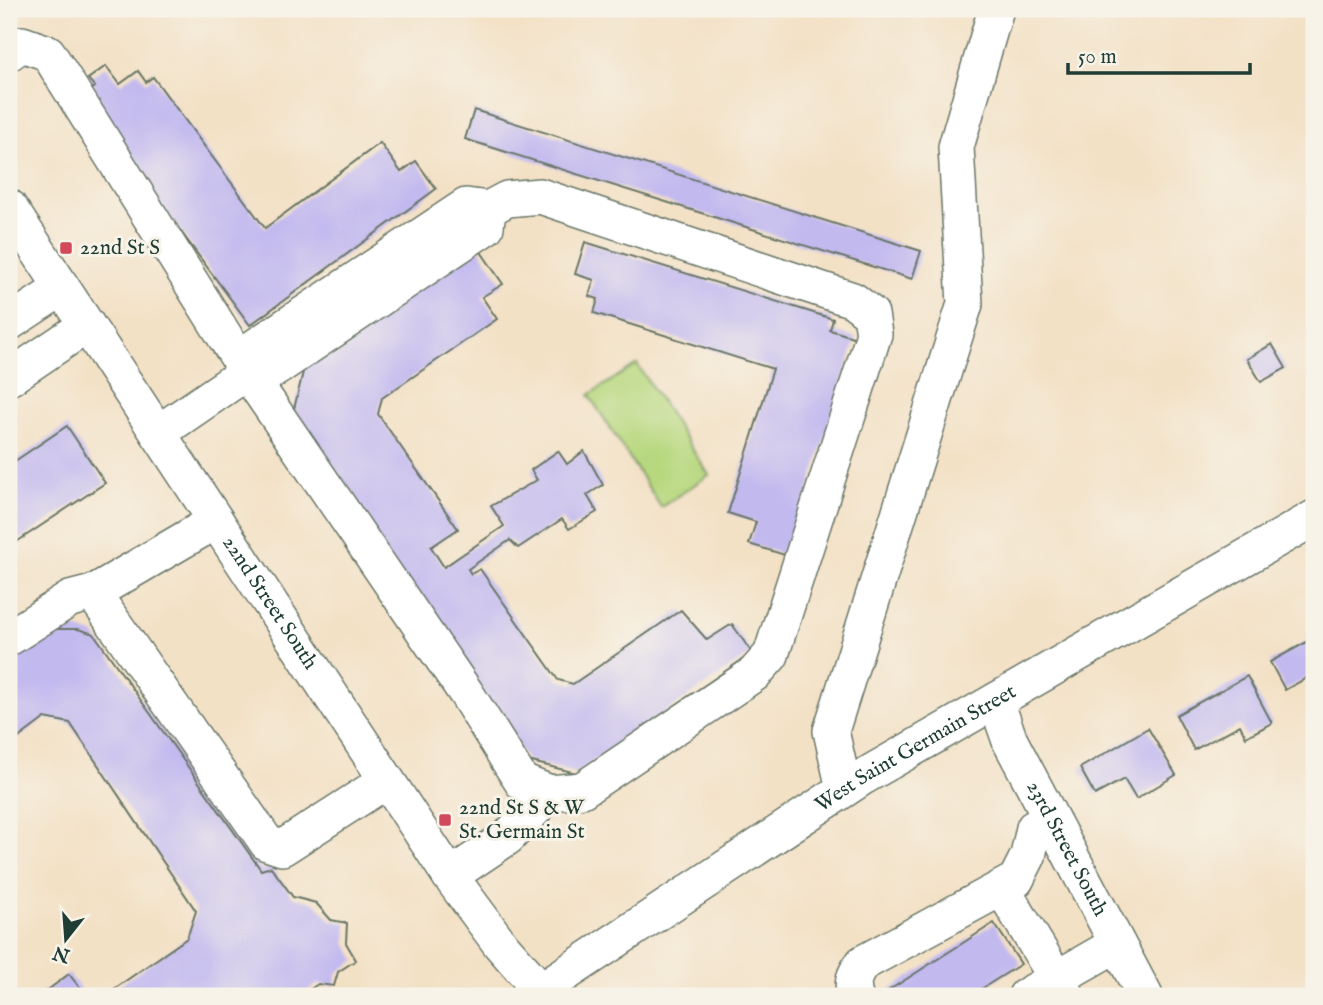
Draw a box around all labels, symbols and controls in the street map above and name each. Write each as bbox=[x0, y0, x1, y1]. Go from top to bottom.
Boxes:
scale bar bbox=[1068, 32, 1250, 76]
text: 50 m bbox=[1078, 44, 1117, 71]
place label: 22nd St S bbox=[80, 235, 160, 262]
marker: 22nd St S bbox=[58, 240, 74, 256]
street label: 22nd Street South bbox=[216, 531, 324, 675]
street label: West Saint Germain Street bbox=[810, 678, 1021, 818]
street label: 23rd Street South bbox=[1020, 776, 1114, 921]
place label: 22nd St S & W St. Germain St bbox=[459, 795, 585, 846]
marker: 22nd St S & W St. Germain St bbox=[437, 812, 453, 828]
north arrow bbox=[32, 904, 102, 974]
text: N bbox=[50, 939, 74, 968]

